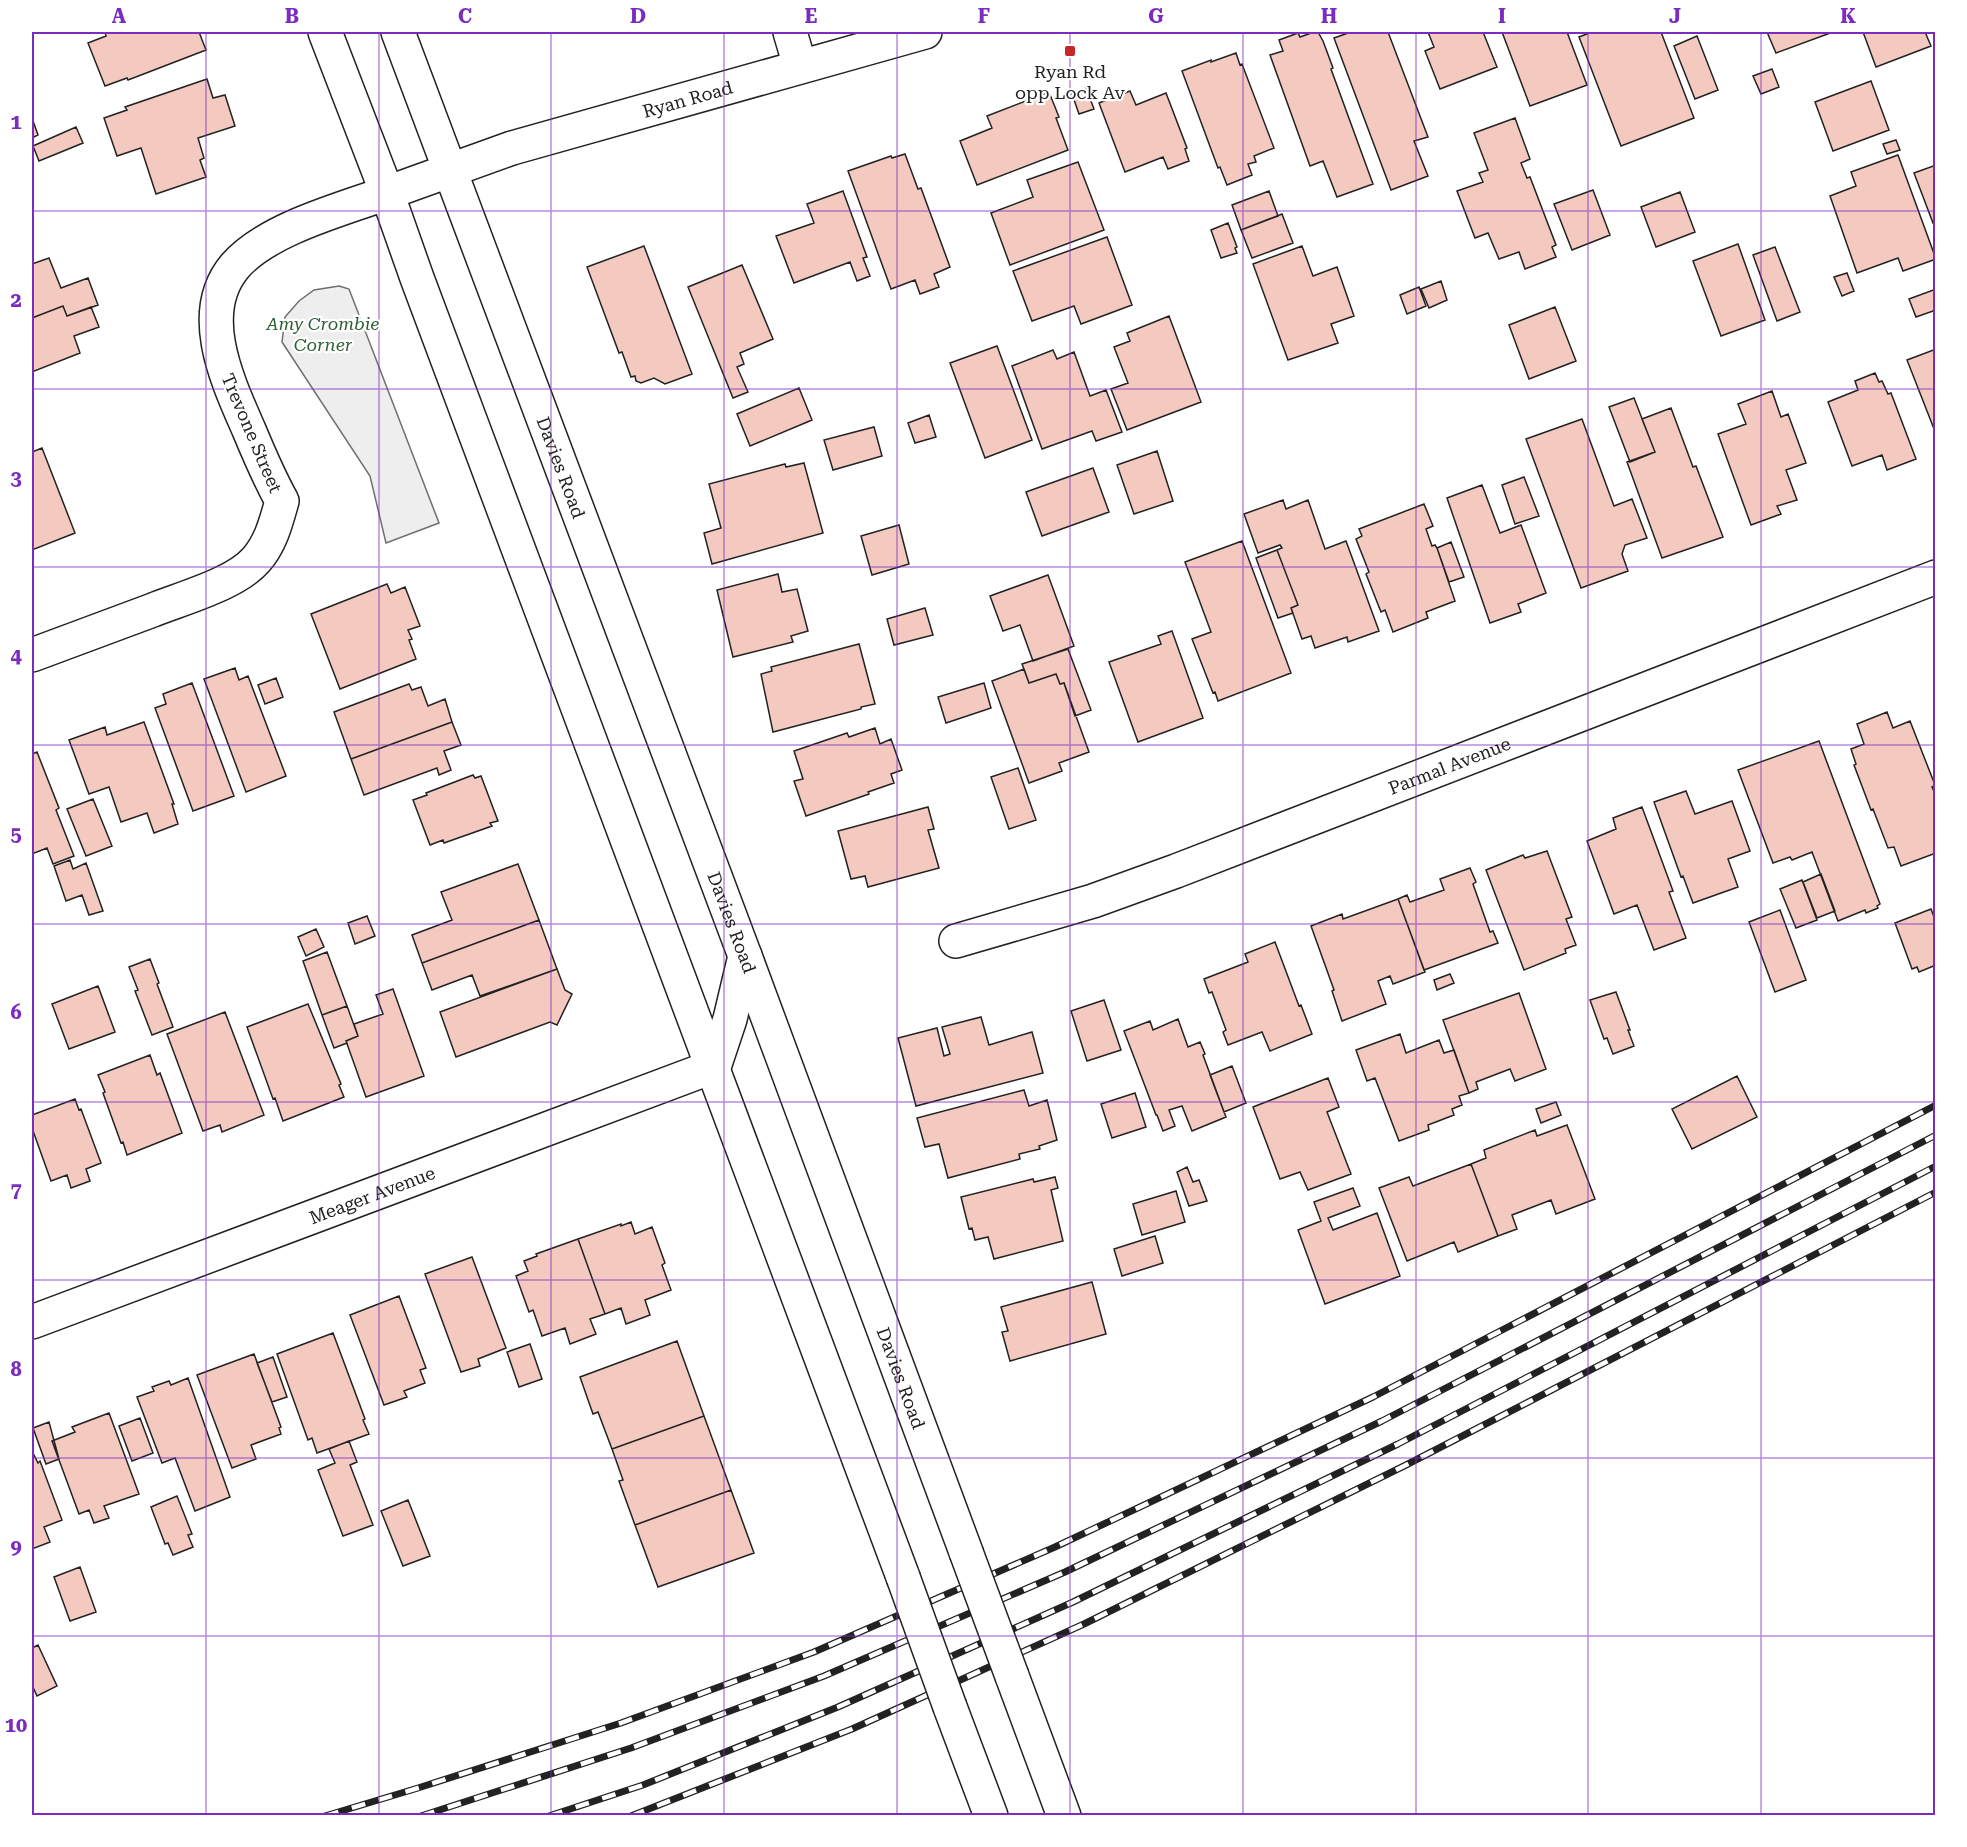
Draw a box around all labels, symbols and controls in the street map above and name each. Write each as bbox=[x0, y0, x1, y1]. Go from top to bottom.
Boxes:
text: A bbox=[112, 4, 127, 28]
text: B bbox=[285, 4, 299, 28]
text: C bbox=[458, 4, 472, 28]
text: D bbox=[630, 4, 646, 28]
text: E bbox=[805, 4, 818, 28]
text: F bbox=[978, 4, 990, 28]
text: G bbox=[1148, 4, 1164, 28]
text: H bbox=[1321, 4, 1337, 28]
text: I bbox=[1498, 4, 1506, 28]
text: J bbox=[1669, 4, 1681, 28]
text: K bbox=[1840, 4, 1856, 28]
marker: Ryan Rd opp Lock Av bbox=[1063, 44, 1077, 58]
place label: Ryan Rd opp Lock Av bbox=[1015, 61, 1126, 103]
street label: Ryan Road bbox=[640, 76, 735, 121]
text: 1 bbox=[10, 110, 22, 134]
text: 2 bbox=[10, 288, 22, 312]
park label: Amy Crombie Corner bbox=[266, 313, 379, 355]
street label: Trevone Street bbox=[217, 370, 287, 496]
street label: Davies Road bbox=[533, 414, 590, 521]
text: 3 bbox=[10, 466, 22, 490]
text: 4 bbox=[10, 644, 22, 668]
street label: Parmal Avenue bbox=[1385, 732, 1513, 798]
text: 5 bbox=[10, 822, 22, 846]
street label: Davies Road bbox=[704, 869, 761, 976]
text: 6 bbox=[10, 1000, 22, 1024]
street label: Meager Avenue bbox=[306, 1161, 438, 1228]
text: 7 bbox=[10, 1178, 22, 1202]
street label: Davies Road bbox=[873, 1324, 930, 1432]
text: 8 bbox=[10, 1357, 22, 1381]
text: 9 bbox=[10, 1535, 22, 1559]
text: 10 bbox=[5, 1713, 27, 1737]

